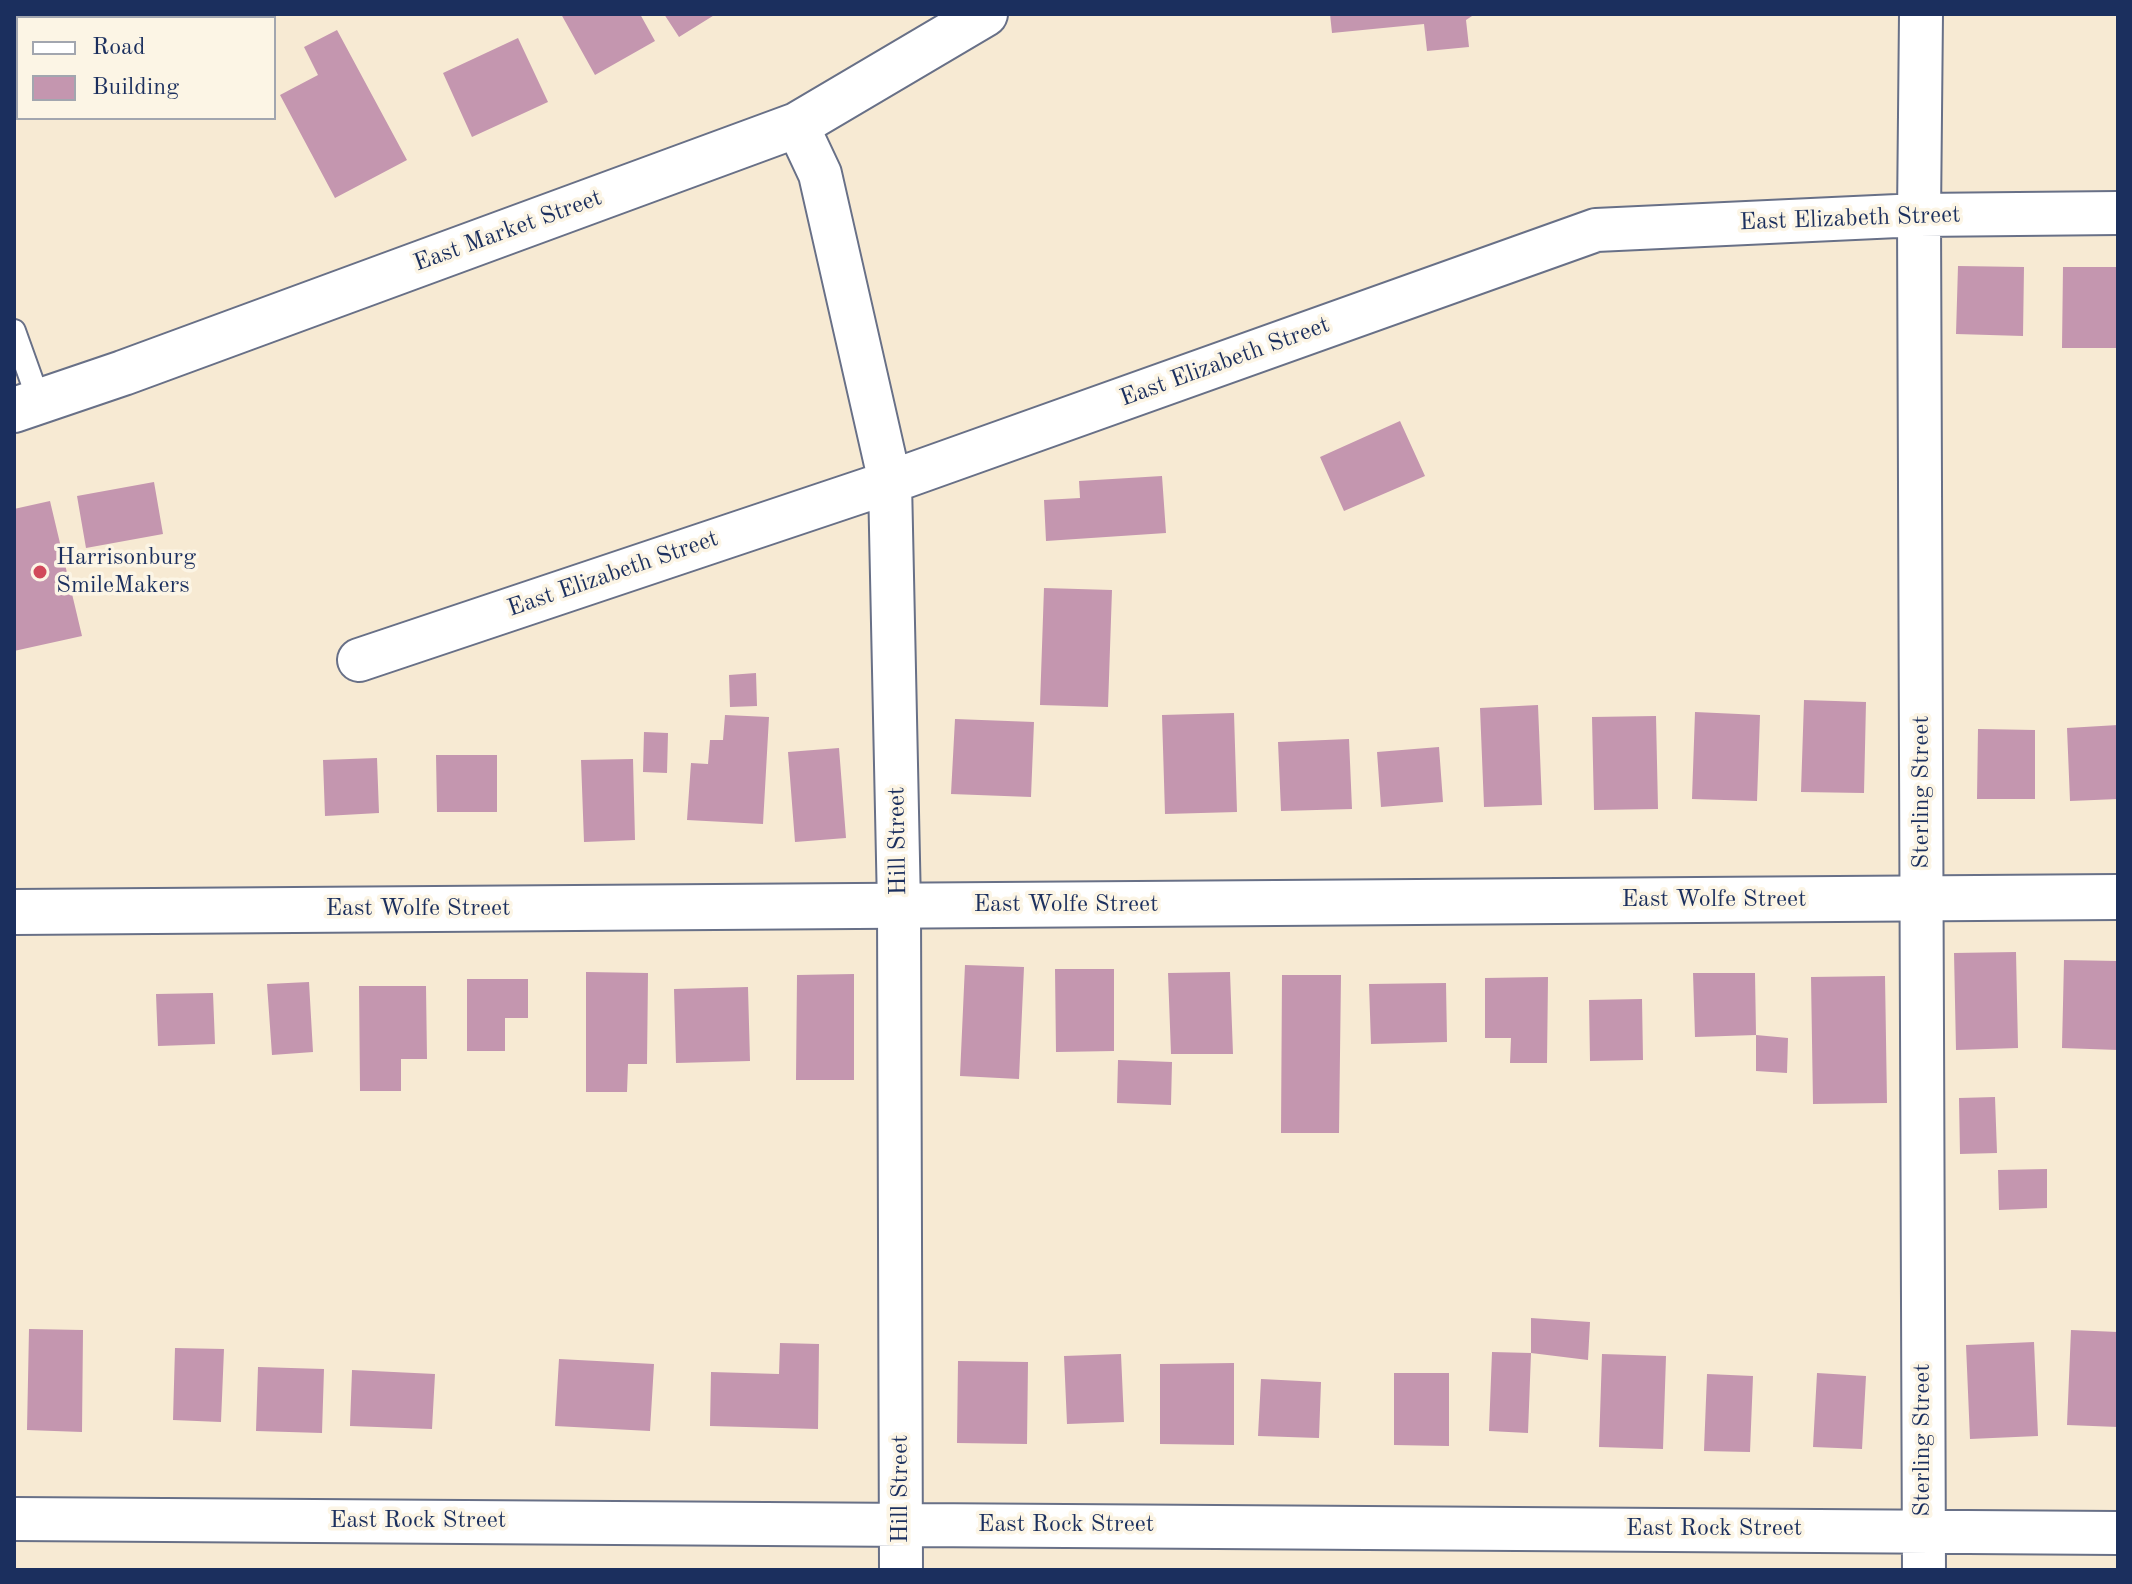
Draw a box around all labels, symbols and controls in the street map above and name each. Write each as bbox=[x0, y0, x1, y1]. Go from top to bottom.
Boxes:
legend bbox=[16, 16, 276, 120]
text: Road bbox=[92, 36, 145, 60]
text: Building bbox=[92, 76, 179, 100]
street label: East Market Street bbox=[410, 184, 606, 278]
street label: East Elizabeth Street bbox=[1739, 201, 1961, 237]
street label: East Elizabeth Street bbox=[1116, 311, 1334, 413]
street label: East Elizabeth Street bbox=[504, 524, 722, 624]
place label: Harrisonburg SmileMakers bbox=[56, 544, 196, 600]
marker: Harrisonburg SmileMakers bbox=[31, 563, 49, 581]
street label: Sterling Street bbox=[1908, 715, 1936, 869]
street label: Hill Street bbox=[883, 786, 913, 896]
street label: East Wolfe Street bbox=[1622, 886, 1806, 914]
street label: East Wolfe Street bbox=[974, 891, 1158, 919]
street label: East Wolfe Street bbox=[326, 895, 510, 923]
street label: Sterling Street bbox=[1909, 1363, 1937, 1517]
street label: Hill Street bbox=[887, 1435, 915, 1543]
street label: East Rock Street bbox=[330, 1507, 506, 1535]
street label: East Rock Street bbox=[978, 1511, 1154, 1539]
street label: East Rock Street bbox=[1626, 1515, 1802, 1543]

